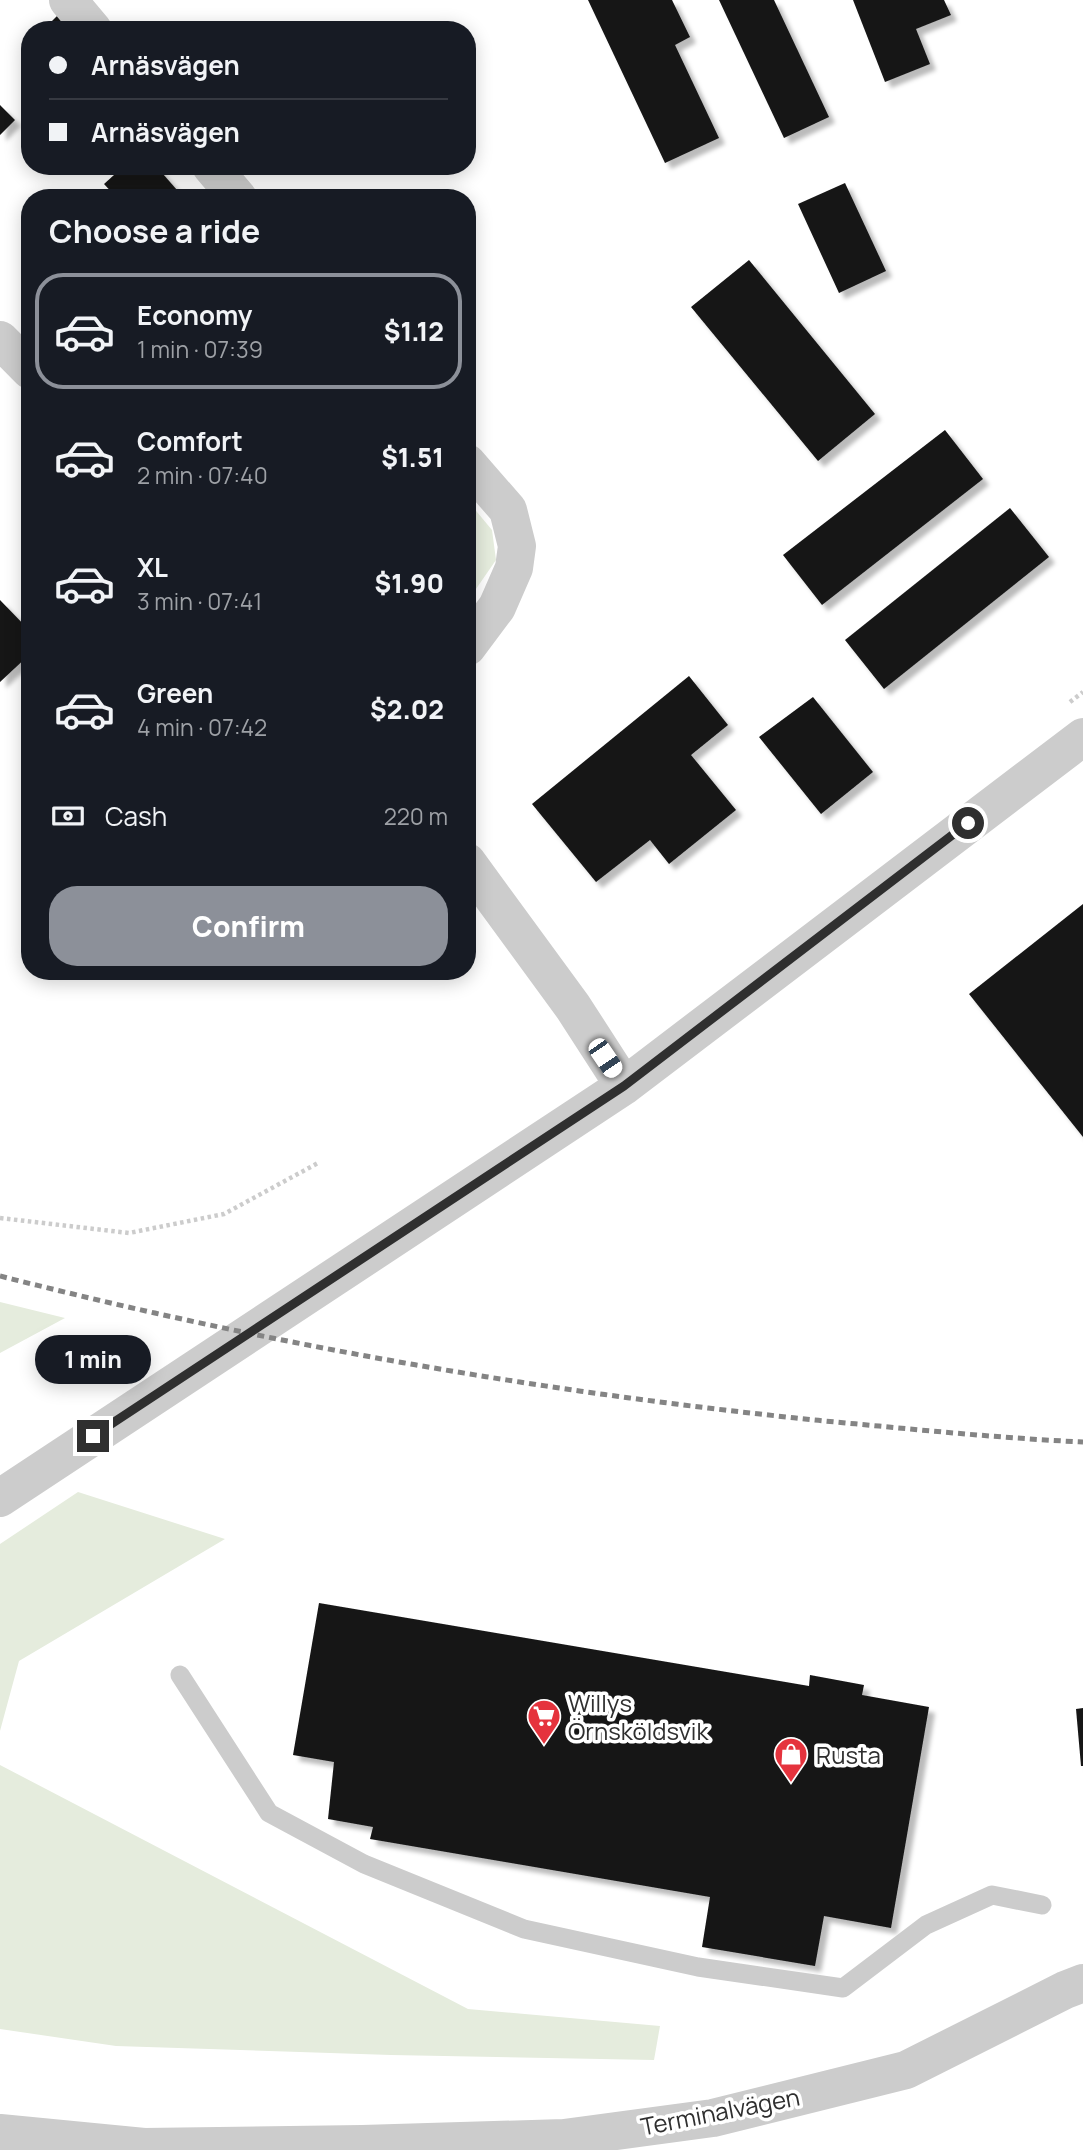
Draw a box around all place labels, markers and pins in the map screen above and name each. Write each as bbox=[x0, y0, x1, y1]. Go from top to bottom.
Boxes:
place label: Willys Örnsköldsvik bbox=[568, 1686, 709, 1747]
supermarket icon: Willys Örnsköldsvik bbox=[525, 1697, 563, 1746]
shop icon: Rusta bbox=[772, 1735, 810, 1784]
place label: Rusta bbox=[816, 1738, 881, 1771]

